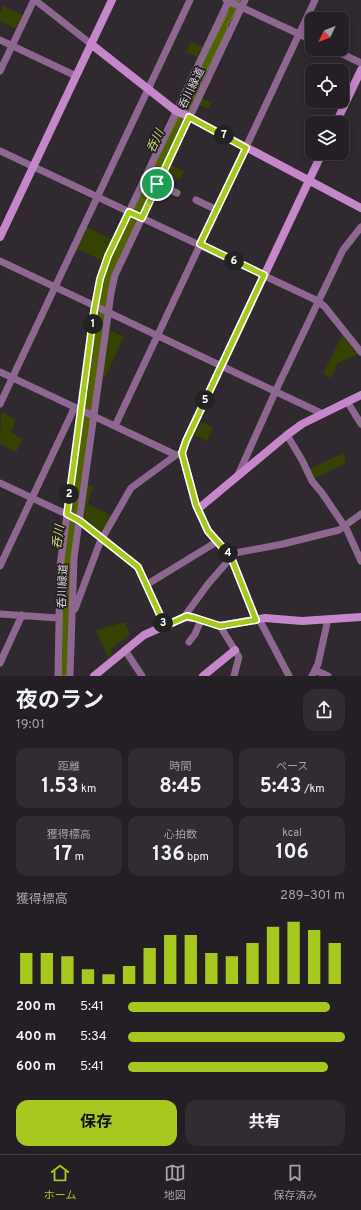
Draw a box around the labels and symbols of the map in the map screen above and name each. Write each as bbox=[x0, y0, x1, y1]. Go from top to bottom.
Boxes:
north arrow bbox=[305, 12, 349, 56]
street label: 呑川緑道 bbox=[176, 66, 208, 111]
water label: 呑川 bbox=[144, 125, 169, 156]
pin: 7 bbox=[214, 125, 234, 145]
pin bbox=[140, 167, 174, 201]
pin: 6 bbox=[224, 251, 244, 271]
pin: 1 bbox=[83, 314, 103, 334]
pin: 5 bbox=[195, 390, 215, 410]
pin: 2 bbox=[59, 484, 79, 504]
water label: 呑川 bbox=[49, 522, 69, 550]
pin: 4 bbox=[218, 543, 238, 563]
street label: 呑川緑道 bbox=[55, 564, 71, 608]
pin: 3 bbox=[153, 613, 173, 633]

